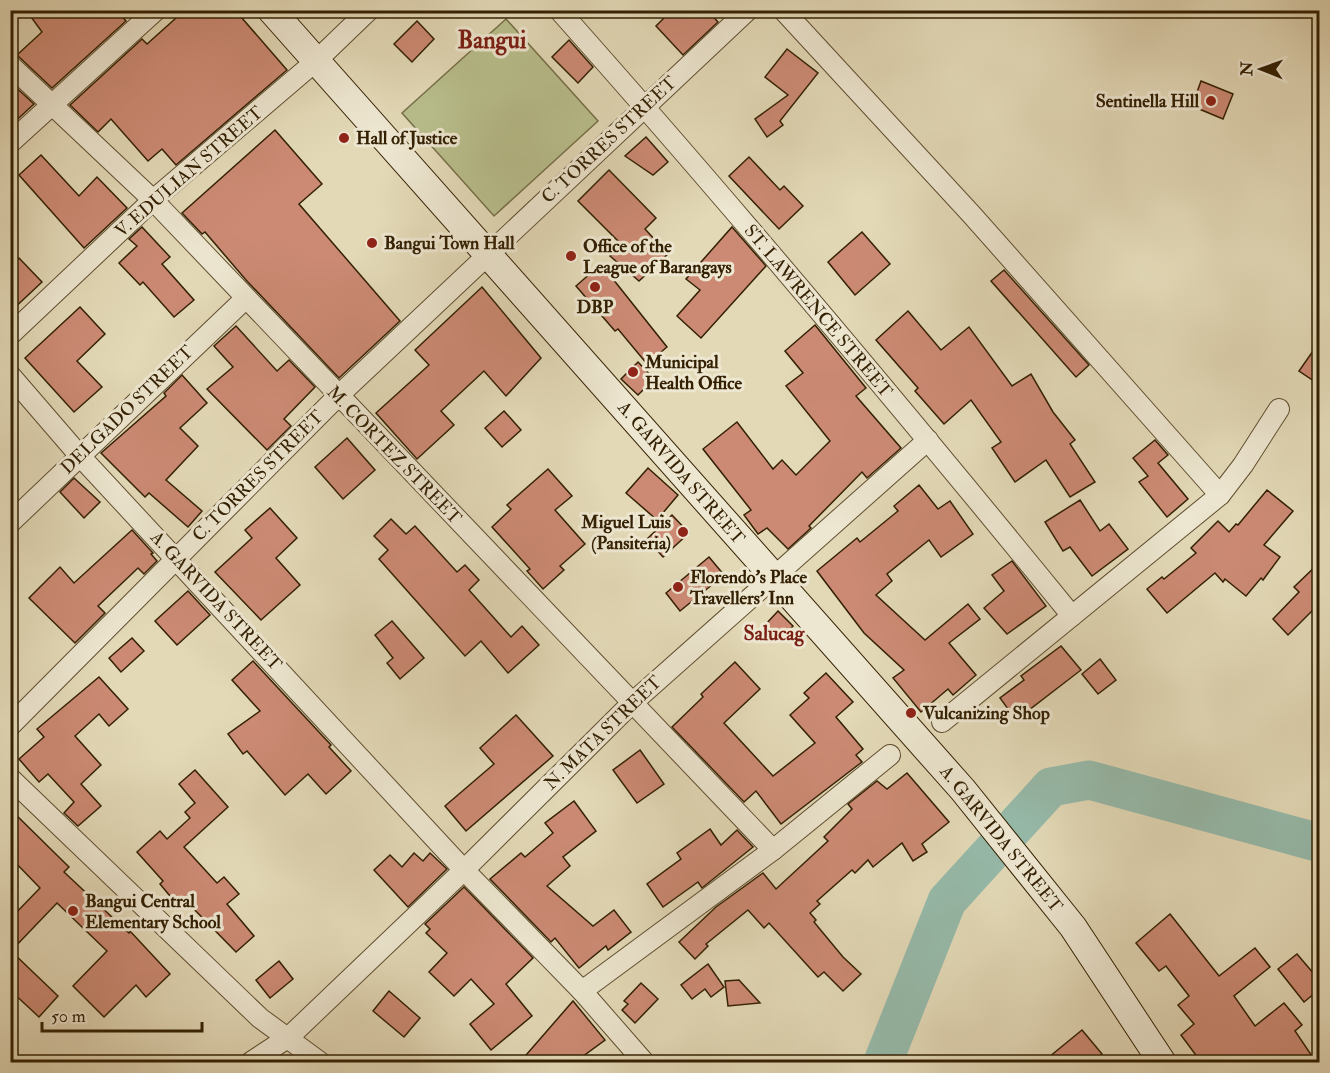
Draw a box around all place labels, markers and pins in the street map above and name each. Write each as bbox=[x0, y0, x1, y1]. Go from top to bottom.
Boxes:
place label: Sentinella Hill bbox=[1096, 90, 1199, 113]
marker: Sentinella Hill bbox=[1204, 94, 1218, 108]
place label: Hall of Justice bbox=[356, 127, 458, 150]
marker: Hall of Justice bbox=[337, 131, 351, 145]
place label: Bangui Town Hall bbox=[384, 232, 515, 255]
place label: Office of the League of Barangays bbox=[583, 235, 732, 279]
marker: Bangui Town Hall bbox=[365, 236, 379, 250]
marker: Office of the League of Barangays bbox=[564, 249, 578, 263]
marker: DBP bbox=[588, 280, 602, 294]
place label: DBP bbox=[577, 296, 614, 319]
place label: Municipal Health Office bbox=[644, 351, 742, 395]
marker: Municipal Health Office bbox=[626, 365, 640, 379]
place label: Miguel Luis (Pansiteria) bbox=[580, 511, 671, 555]
marker: Miguel Luis (Pansiteria) bbox=[676, 525, 690, 539]
place label: Florendo's Place Travellers' Inn bbox=[689, 566, 807, 610]
marker: Florendo's Place Travellers' Inn bbox=[671, 580, 685, 594]
place label: Vulcanizing Shop bbox=[922, 702, 1050, 725]
marker: Vulcanizing Shop bbox=[904, 706, 918, 720]
place label: Bangui Central Elementary School bbox=[85, 890, 221, 934]
marker: Bangui Central Elementary School bbox=[66, 904, 80, 918]

